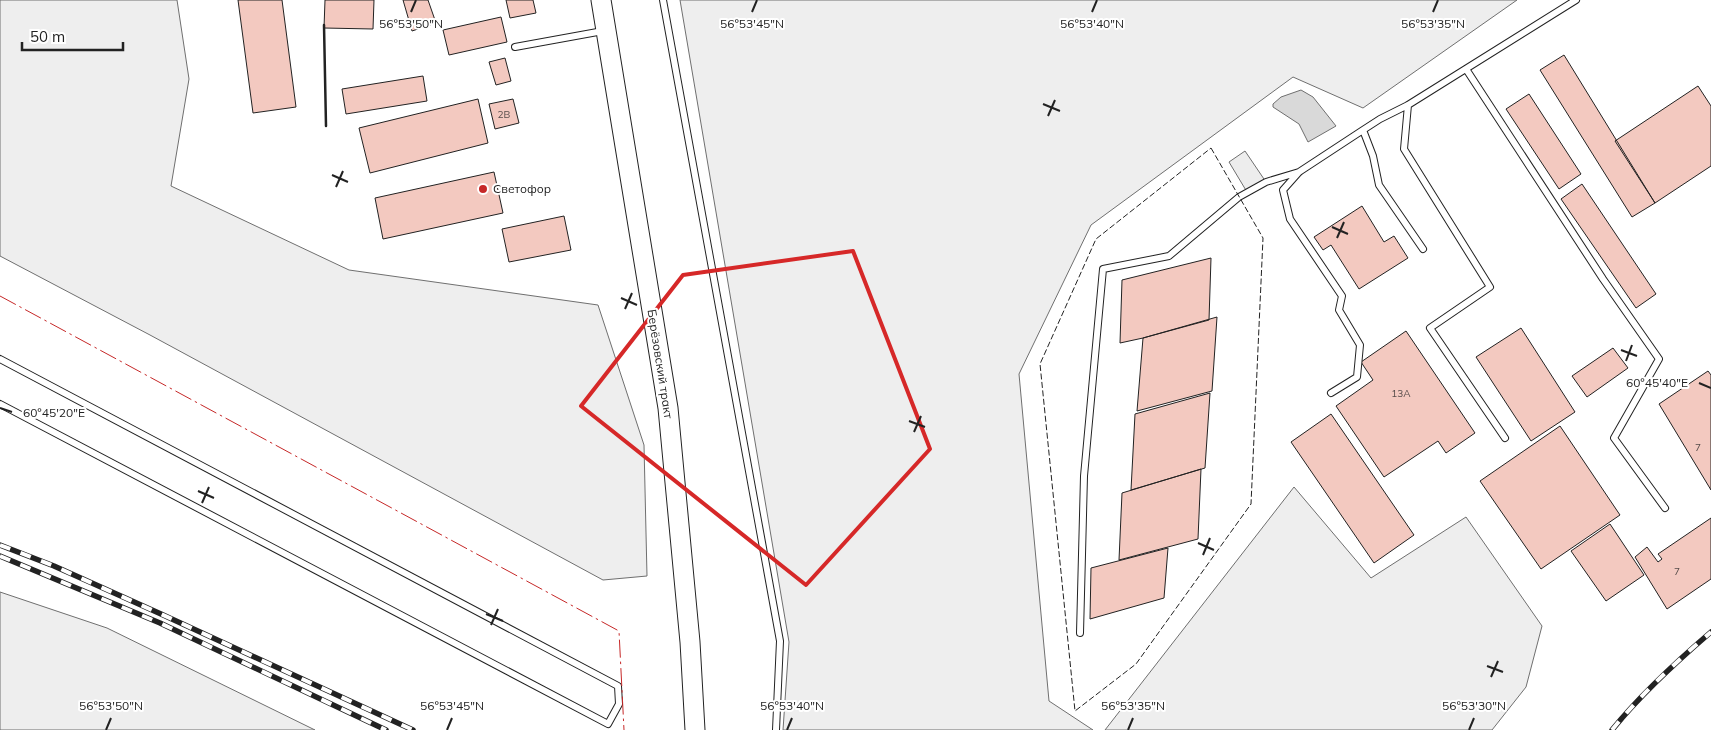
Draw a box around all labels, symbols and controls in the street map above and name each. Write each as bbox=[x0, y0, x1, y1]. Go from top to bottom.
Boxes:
text: 56°53'50"N bbox=[379, 16, 443, 31]
text: 56°53'45"N bbox=[720, 16, 784, 31]
text: 56°53'40"N bbox=[1060, 16, 1124, 31]
text: 56°53'35"N bbox=[1401, 16, 1465, 31]
scale bar bbox=[22, 20, 124, 52]
text: 50 m bbox=[30, 27, 65, 46]
house number: 2В bbox=[498, 108, 511, 121]
place label: Светофор bbox=[493, 181, 551, 196]
marker: Светофор bbox=[477, 183, 489, 195]
street label: Берёзовский тракт bbox=[644, 308, 677, 420]
text: 60°45'40"E bbox=[1626, 375, 1688, 390]
house number: 13А bbox=[1391, 387, 1411, 400]
text: 60°45'20"E bbox=[23, 405, 85, 420]
house number: 7 bbox=[1695, 441, 1701, 454]
house number: 7 bbox=[1674, 565, 1680, 578]
text: 56°53'50"N bbox=[79, 698, 143, 713]
text: 56°53'45"N bbox=[420, 698, 484, 713]
text: 56°53'40"N bbox=[760, 698, 824, 713]
text: 56°53'35"N bbox=[1101, 698, 1165, 713]
text: 56°53'30"N bbox=[1442, 698, 1506, 713]

